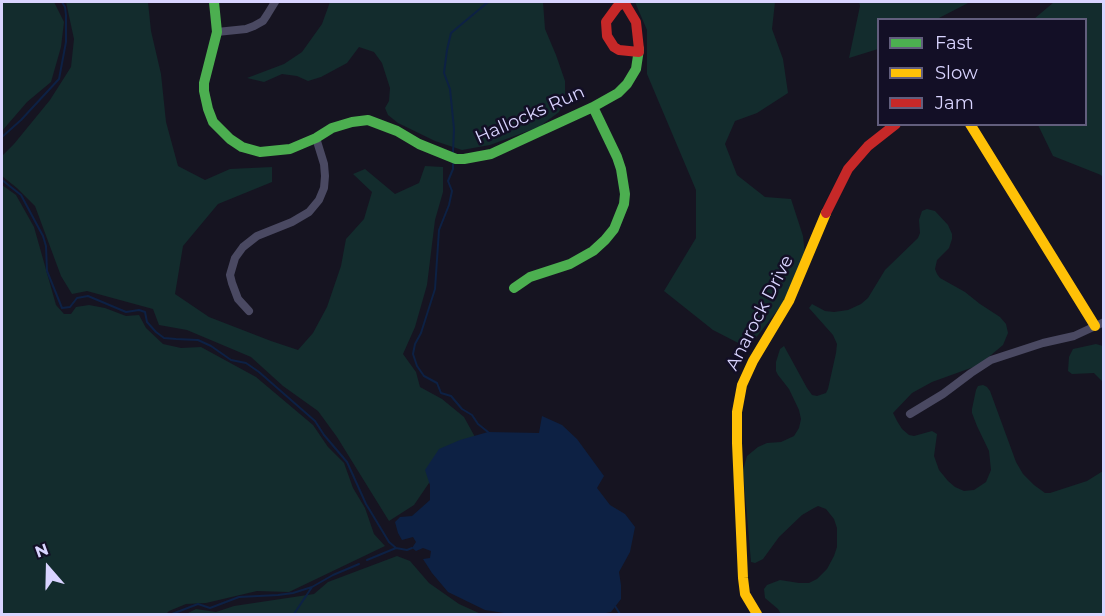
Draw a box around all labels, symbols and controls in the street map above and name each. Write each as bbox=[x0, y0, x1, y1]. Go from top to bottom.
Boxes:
legend bbox=[877, 18, 1087, 126]
text: Fast bbox=[935, 32, 973, 54]
text: Slow bbox=[935, 62, 978, 84]
street label: Hallocks Run bbox=[472, 81, 588, 149]
text: Jam bbox=[935, 92, 974, 114]
street label: Anarock Drive bbox=[722, 252, 798, 374]
north arrow bbox=[18, 538, 78, 598]
text: N bbox=[32, 539, 51, 562]

